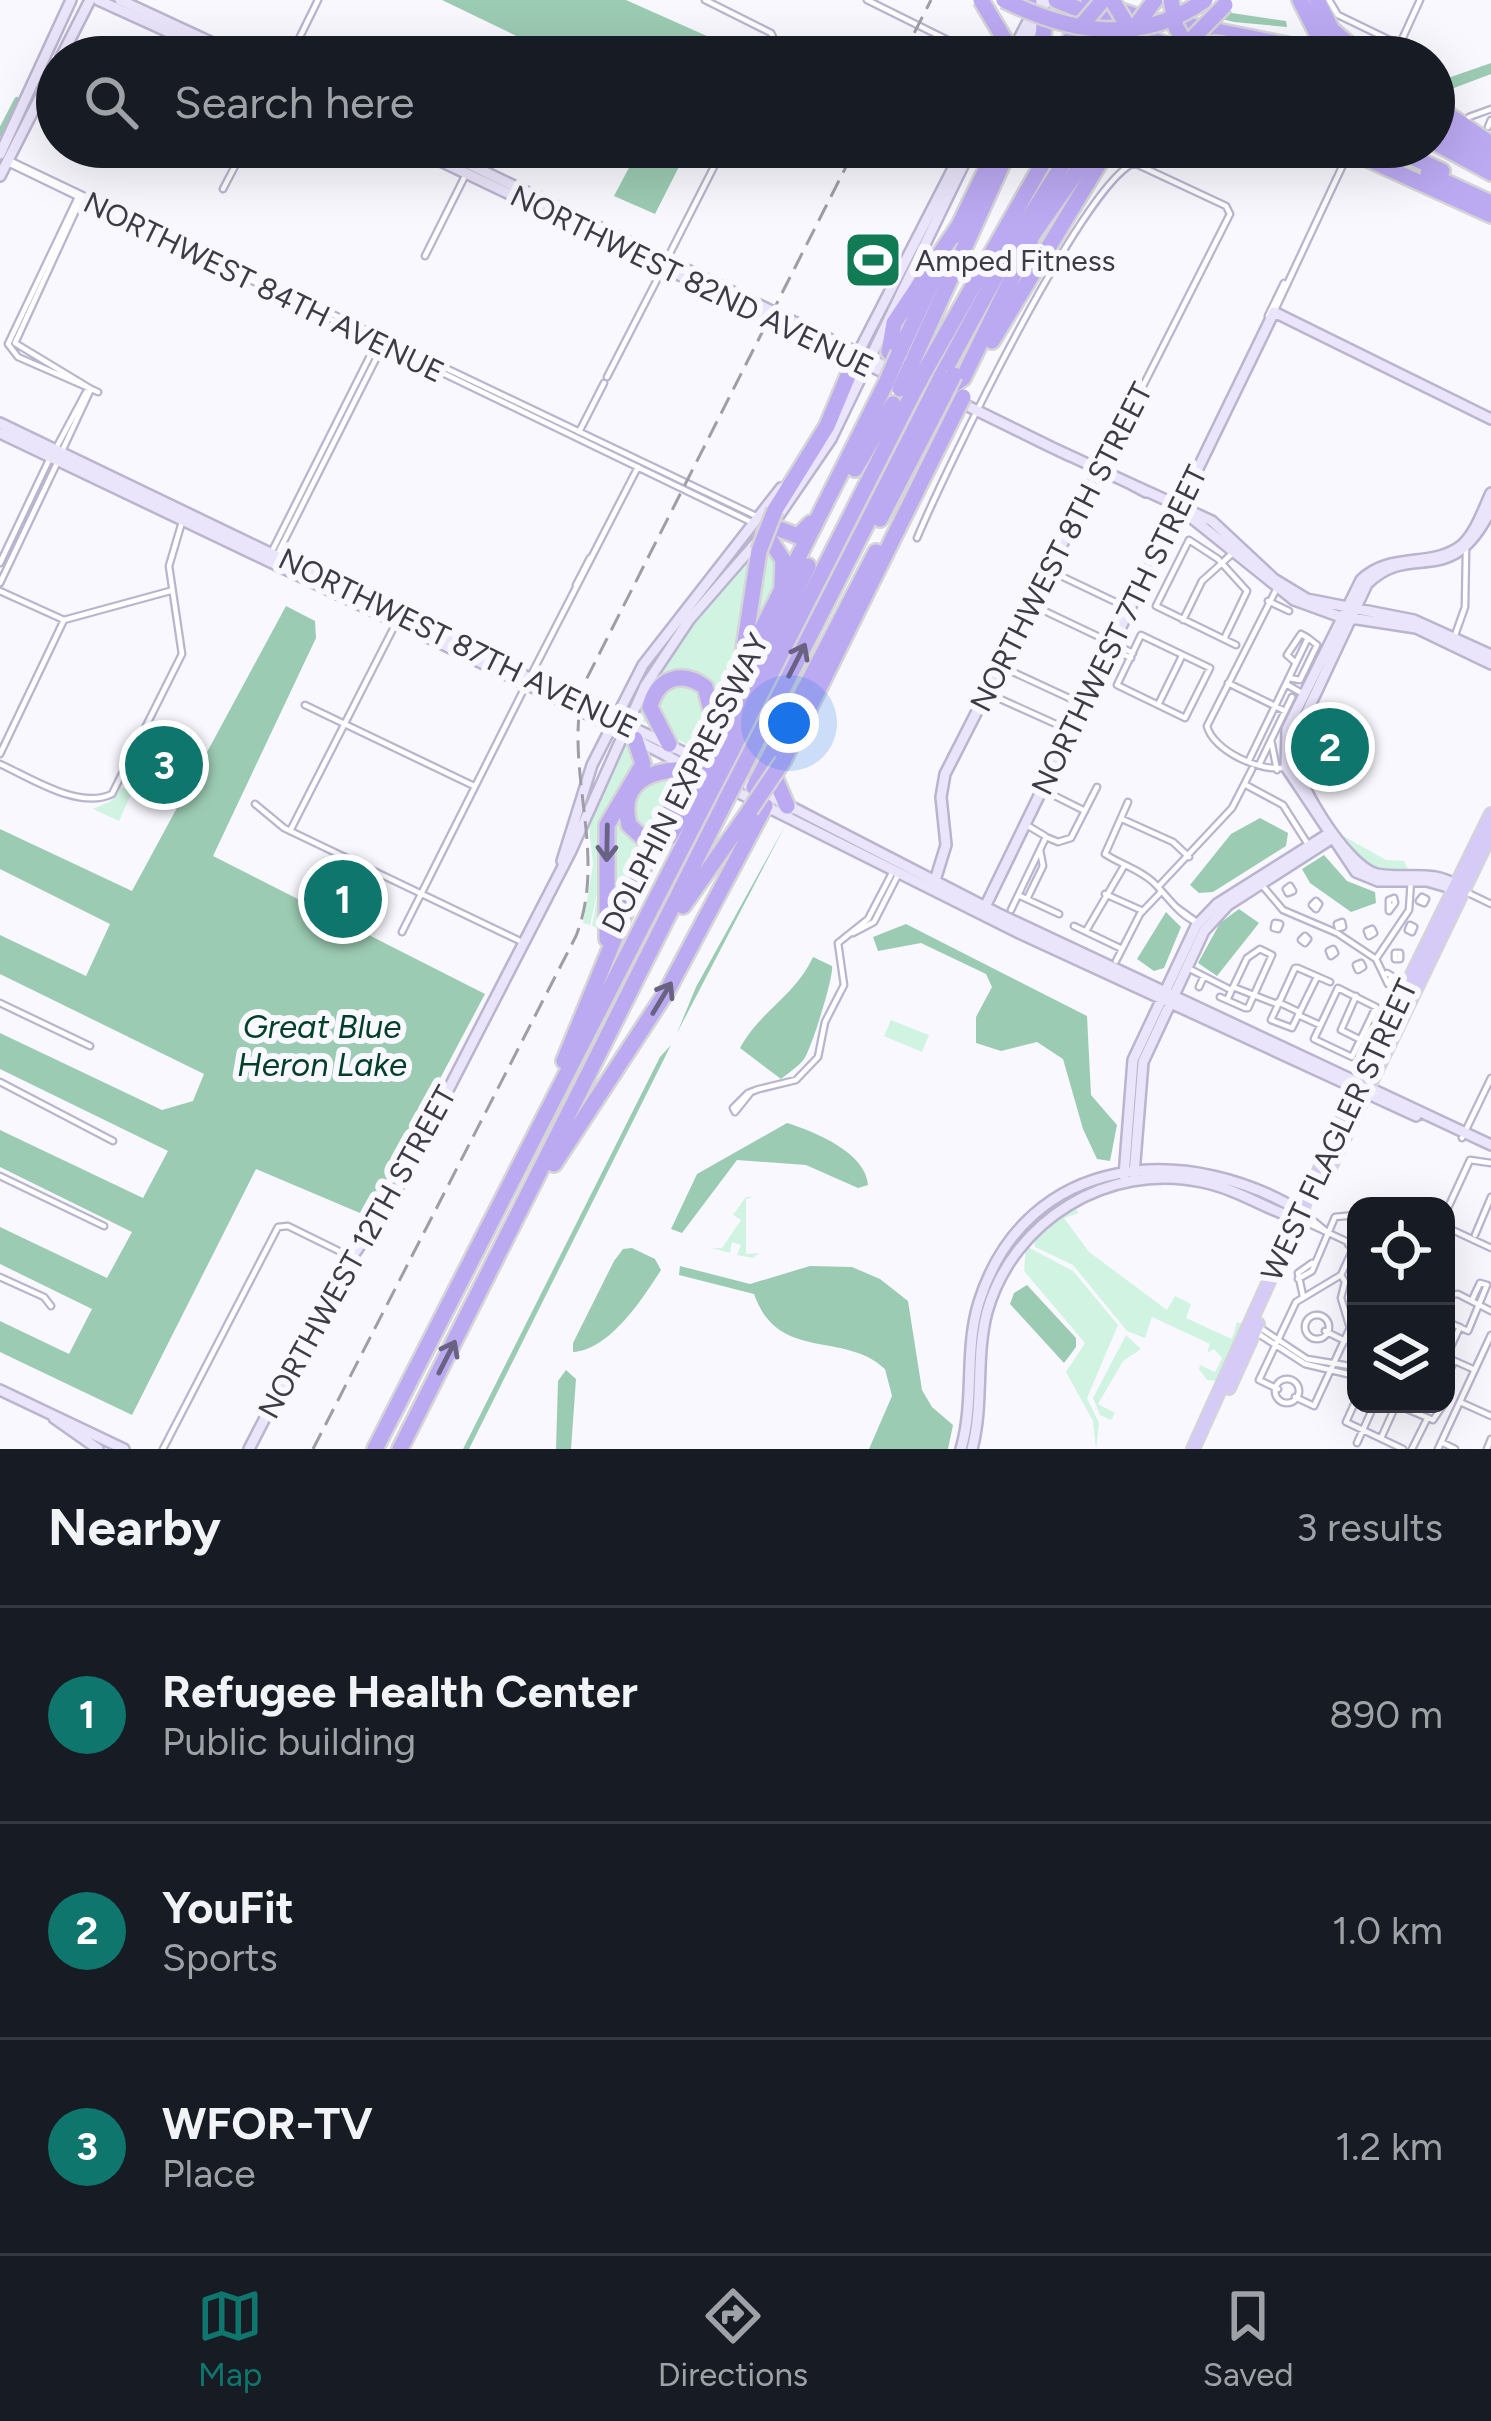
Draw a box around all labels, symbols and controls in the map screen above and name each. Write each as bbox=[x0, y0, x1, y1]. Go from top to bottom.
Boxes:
search box bbox=[36, 36, 1455, 168]
icon: search bbox=[78, 69, 144, 135]
text: Search here bbox=[174, 75, 414, 129]
street label: NORTHWEST 82ND AVENUE bbox=[504, 177, 880, 385]
street label: NORTHWEST 84TH AVENUE bbox=[78, 183, 450, 391]
sports icon: Amped Fitness bbox=[842, 229, 904, 291]
place label: Amped Fitness bbox=[915, 242, 1116, 279]
street label: NORTHWEST 8TH STREET bbox=[962, 376, 1160, 718]
street label: NORTHWEST 7TH STREET bbox=[1023, 459, 1215, 801]
street label: NORTHWEST 87TH AVENUE bbox=[273, 540, 643, 746]
street label: DOLPHIN EXPRESSWAY bbox=[593, 627, 777, 939]
one-way arrow bbox=[787, 643, 810, 679]
your location bbox=[759, 693, 819, 753]
pin: 2 bbox=[1291, 702, 1369, 792]
pin: 3 bbox=[125, 720, 203, 810]
one-way arrow bbox=[596, 823, 618, 862]
pin: 1 bbox=[304, 854, 382, 944]
street label: WEST FLAGLER STREET bbox=[1253, 973, 1425, 1287]
one-way arrow bbox=[651, 981, 675, 1016]
water label: Great Blue Heron Lake bbox=[237, 1007, 407, 1084]
street label: NORTHWEST 12TH STREET bbox=[250, 1079, 464, 1425]
map controls bbox=[1347, 1197, 1455, 1413]
button: locate bbox=[1347, 1197, 1455, 1305]
button: layers bbox=[1347, 1305, 1455, 1413]
one-way arrow bbox=[436, 1340, 459, 1375]
text: Nearby bbox=[48, 1497, 221, 1558]
text: 3 results bbox=[1296, 1504, 1443, 1551]
text: Refugee Health Center bbox=[162, 1664, 638, 1718]
text: 1 bbox=[79, 1691, 95, 1738]
text: 890 m bbox=[1329, 1691, 1443, 1738]
text: Public building bbox=[162, 1718, 416, 1765]
text: YouFit bbox=[162, 1880, 294, 1934]
text: 2 bbox=[76, 1907, 98, 1954]
text: 1.0 km bbox=[1332, 1907, 1443, 1954]
text: Sports bbox=[162, 1934, 278, 1981]
text: WFOR-TV bbox=[162, 2096, 373, 2150]
text: 3 bbox=[76, 2123, 98, 2170]
text: 1.2 km bbox=[1335, 2123, 1443, 2170]
text: Place bbox=[162, 2150, 255, 2197]
tab: Map bbox=[197, 2283, 263, 2394]
tab: Directions bbox=[658, 2283, 808, 2394]
tab: Saved bbox=[1203, 2283, 1294, 2394]

